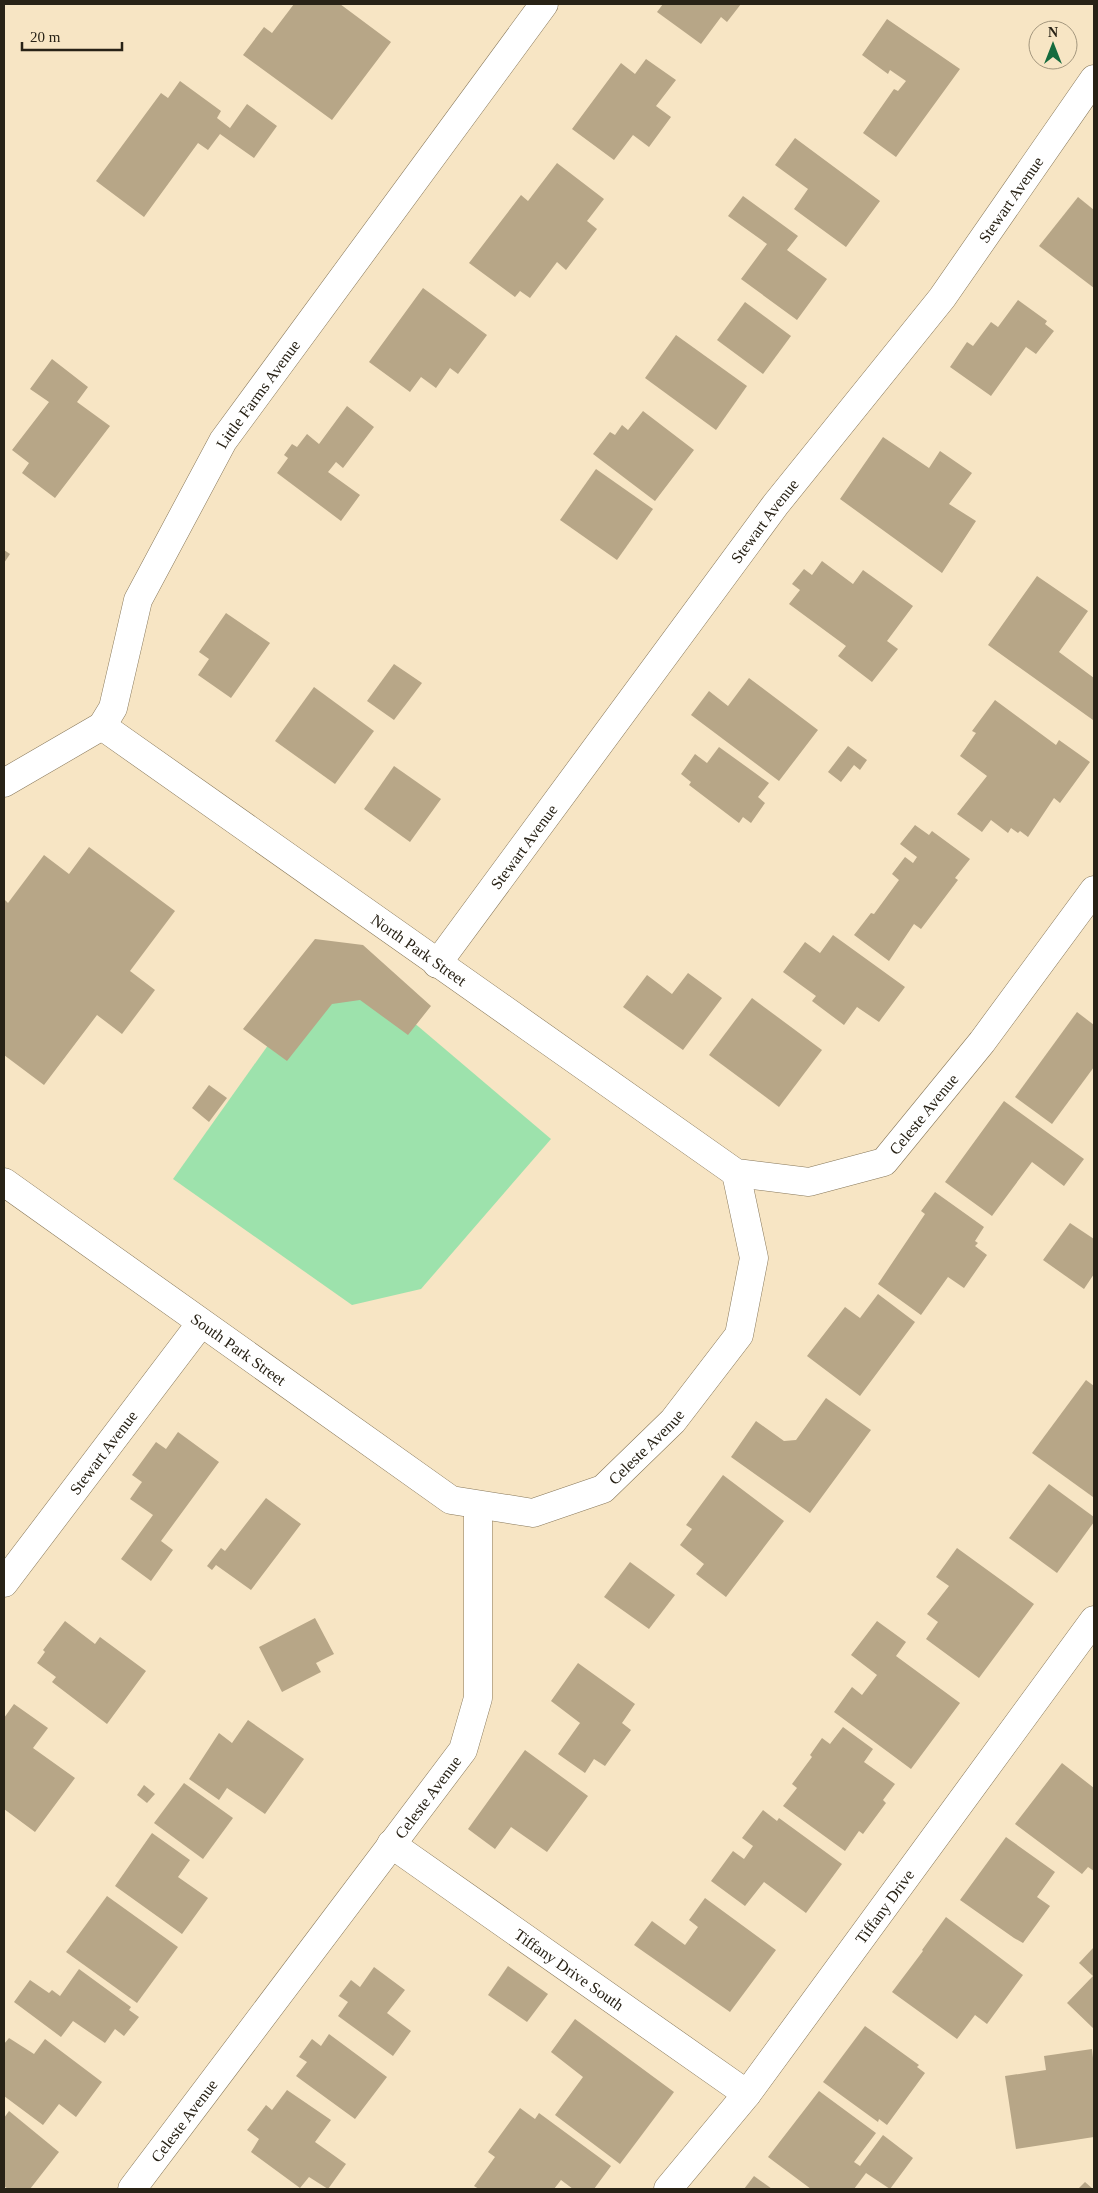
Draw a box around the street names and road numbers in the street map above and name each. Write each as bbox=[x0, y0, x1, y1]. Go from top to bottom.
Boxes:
street label: Stewart Avenue bbox=[975, 153, 1046, 246]
street label: Little Farms Avenue bbox=[212, 336, 303, 451]
street label: Stewart Avenue bbox=[727, 475, 801, 566]
street label: Stewart Avenue bbox=[487, 801, 560, 892]
street label: North Park Street bbox=[368, 910, 470, 989]
street label: Celeste Avenue bbox=[885, 1070, 961, 1158]
street label: South Park Street bbox=[188, 1310, 290, 1389]
street label: Celeste Avenue bbox=[605, 1406, 687, 1487]
street label: Stewart Avenue bbox=[66, 1407, 140, 1498]
street label: Celeste Avenue bbox=[391, 1752, 464, 1842]
street label: Tiffany Drive bbox=[852, 1866, 917, 1947]
street label: Tiffany Drive South bbox=[512, 1925, 627, 2013]
street label: Celeste Avenue bbox=[147, 2076, 220, 2165]

